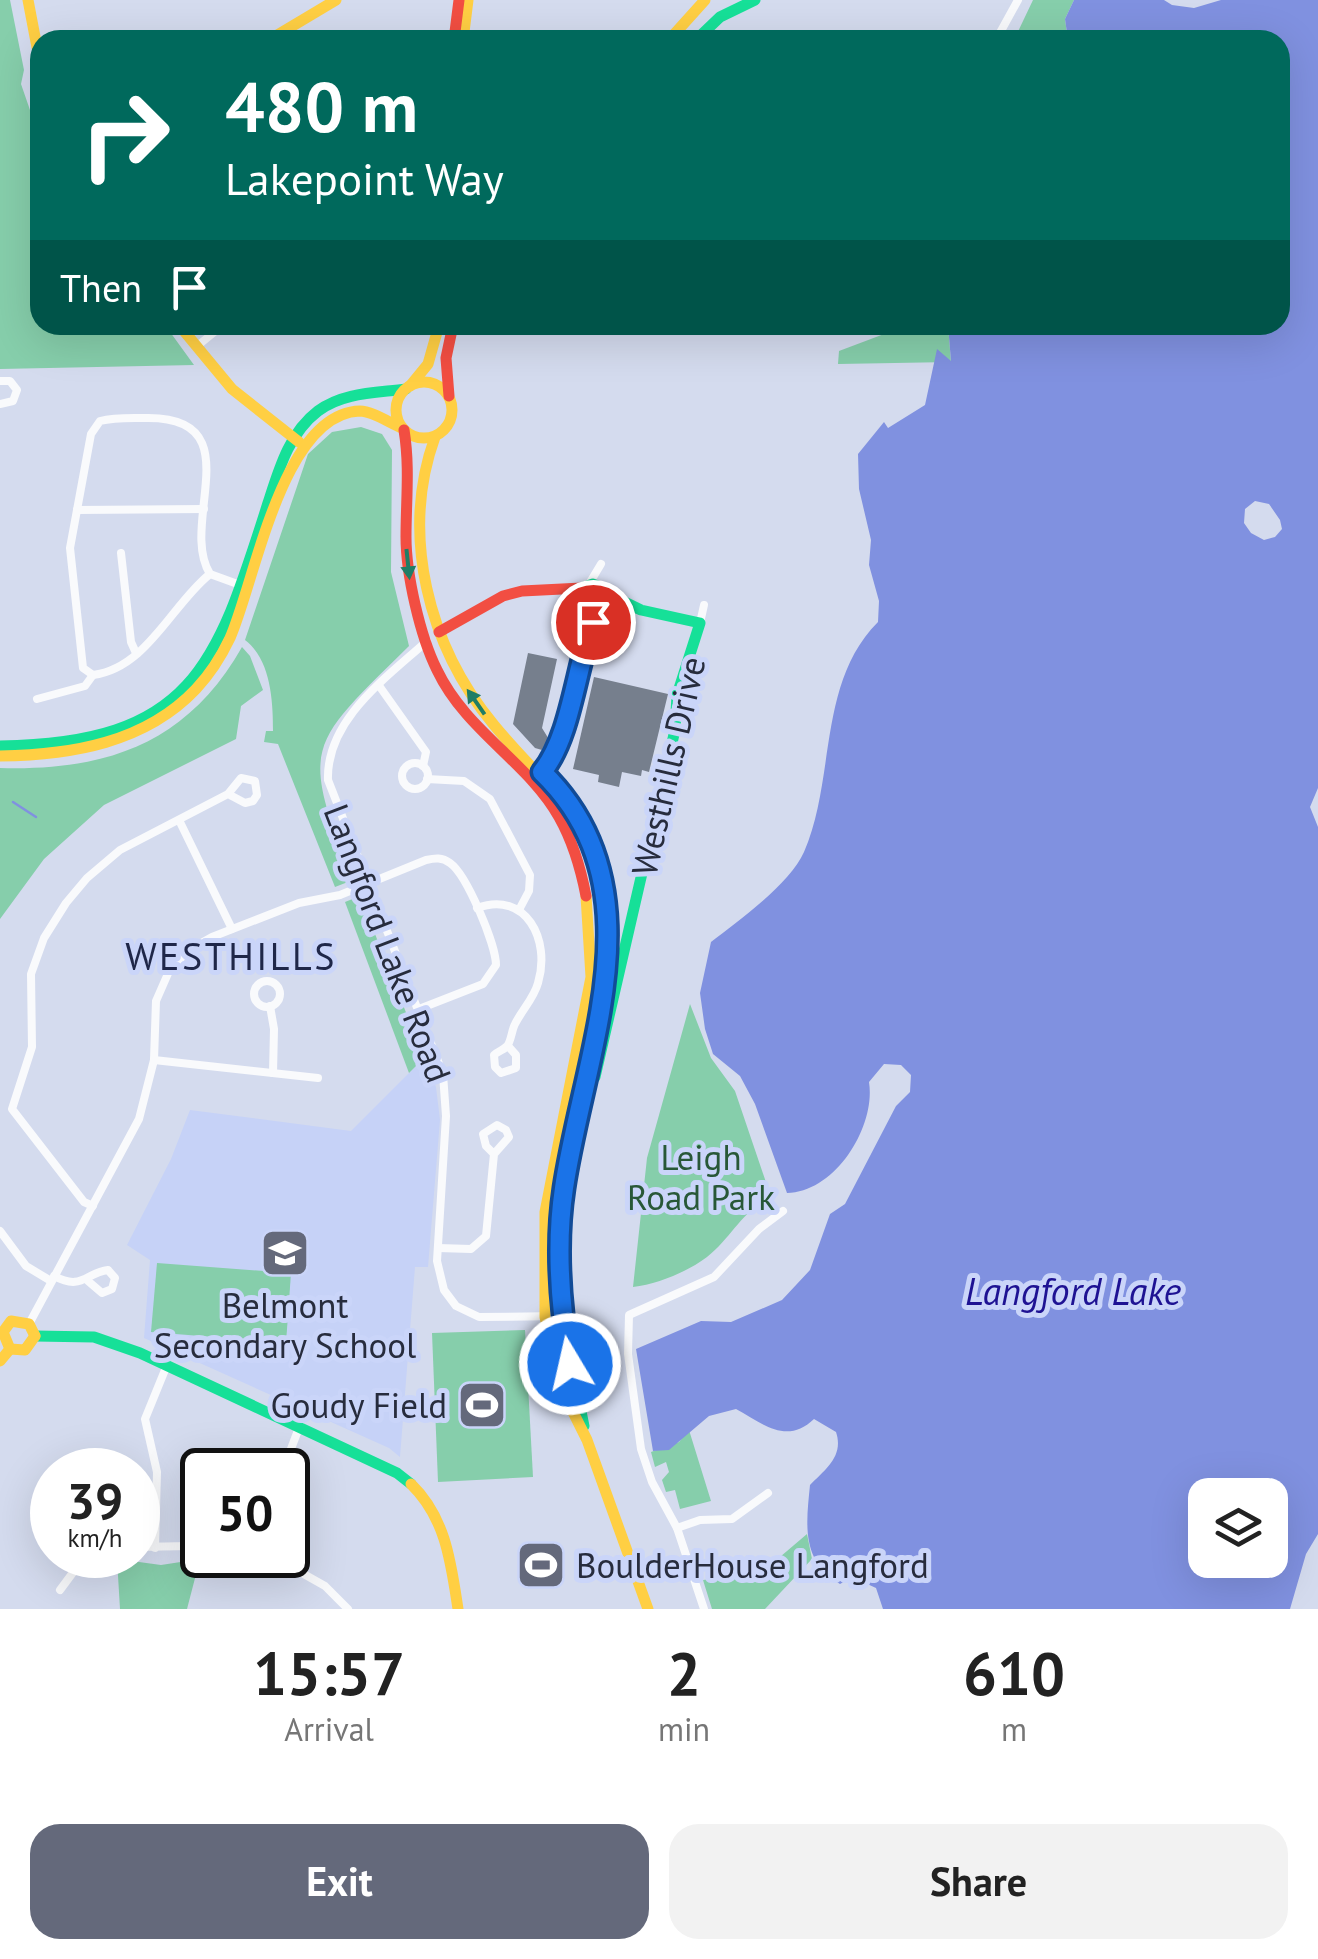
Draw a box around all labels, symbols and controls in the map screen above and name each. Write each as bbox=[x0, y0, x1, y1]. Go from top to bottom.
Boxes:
text: 480 m bbox=[225, 61, 418, 151]
icon: right bbox=[60, 70, 190, 200]
text: Lakepoint Way bbox=[225, 149, 504, 207]
icon: arrive bbox=[162, 260, 217, 315]
text: Then bbox=[60, 263, 142, 312]
one-way arrow bbox=[401, 549, 417, 581]
pin bbox=[551, 580, 636, 665]
icon: arrive bbox=[566, 595, 621, 650]
street label: Westhills Drive bbox=[620, 652, 716, 880]
one-way arrow bbox=[467, 688, 486, 715]
street label: Langford Lake Road bbox=[314, 797, 462, 1089]
district label: WESTHILLS bbox=[125, 931, 337, 980]
park label: Leigh Road Park bbox=[627, 1134, 775, 1220]
school or university icon: Belmont Secondary School bbox=[259, 1227, 311, 1279]
water label: Langford Lake bbox=[965, 1266, 1181, 1315]
place label: Belmont Secondary School bbox=[154, 1282, 416, 1368]
position arrow bbox=[518, 1312, 622, 1416]
sports icon: Goudy Field bbox=[456, 1379, 508, 1431]
place label: Goudy Field bbox=[270, 1382, 447, 1428]
speed limit sign: 50 bbox=[180, 1448, 310, 1578]
text: 39 bbox=[67, 1468, 123, 1533]
map controls bbox=[1188, 1478, 1288, 1578]
button: layers bbox=[1188, 1478, 1288, 1578]
text: km/h bbox=[68, 1522, 122, 1554]
sports icon: BoulderHouse Langford bbox=[515, 1539, 567, 1591]
place label: BoulderHouse Langford bbox=[576, 1542, 929, 1588]
text: 15:57 bbox=[253, 1634, 405, 1712]
text: 2 bbox=[667, 1634, 701, 1712]
text: 610 bbox=[963, 1634, 1065, 1712]
text: Arrival bbox=[284, 1708, 374, 1750]
text: min bbox=[658, 1708, 710, 1750]
text: m bbox=[1001, 1708, 1027, 1750]
button: Exit bbox=[30, 1824, 649, 1939]
button: Share bbox=[669, 1824, 1288, 1939]

